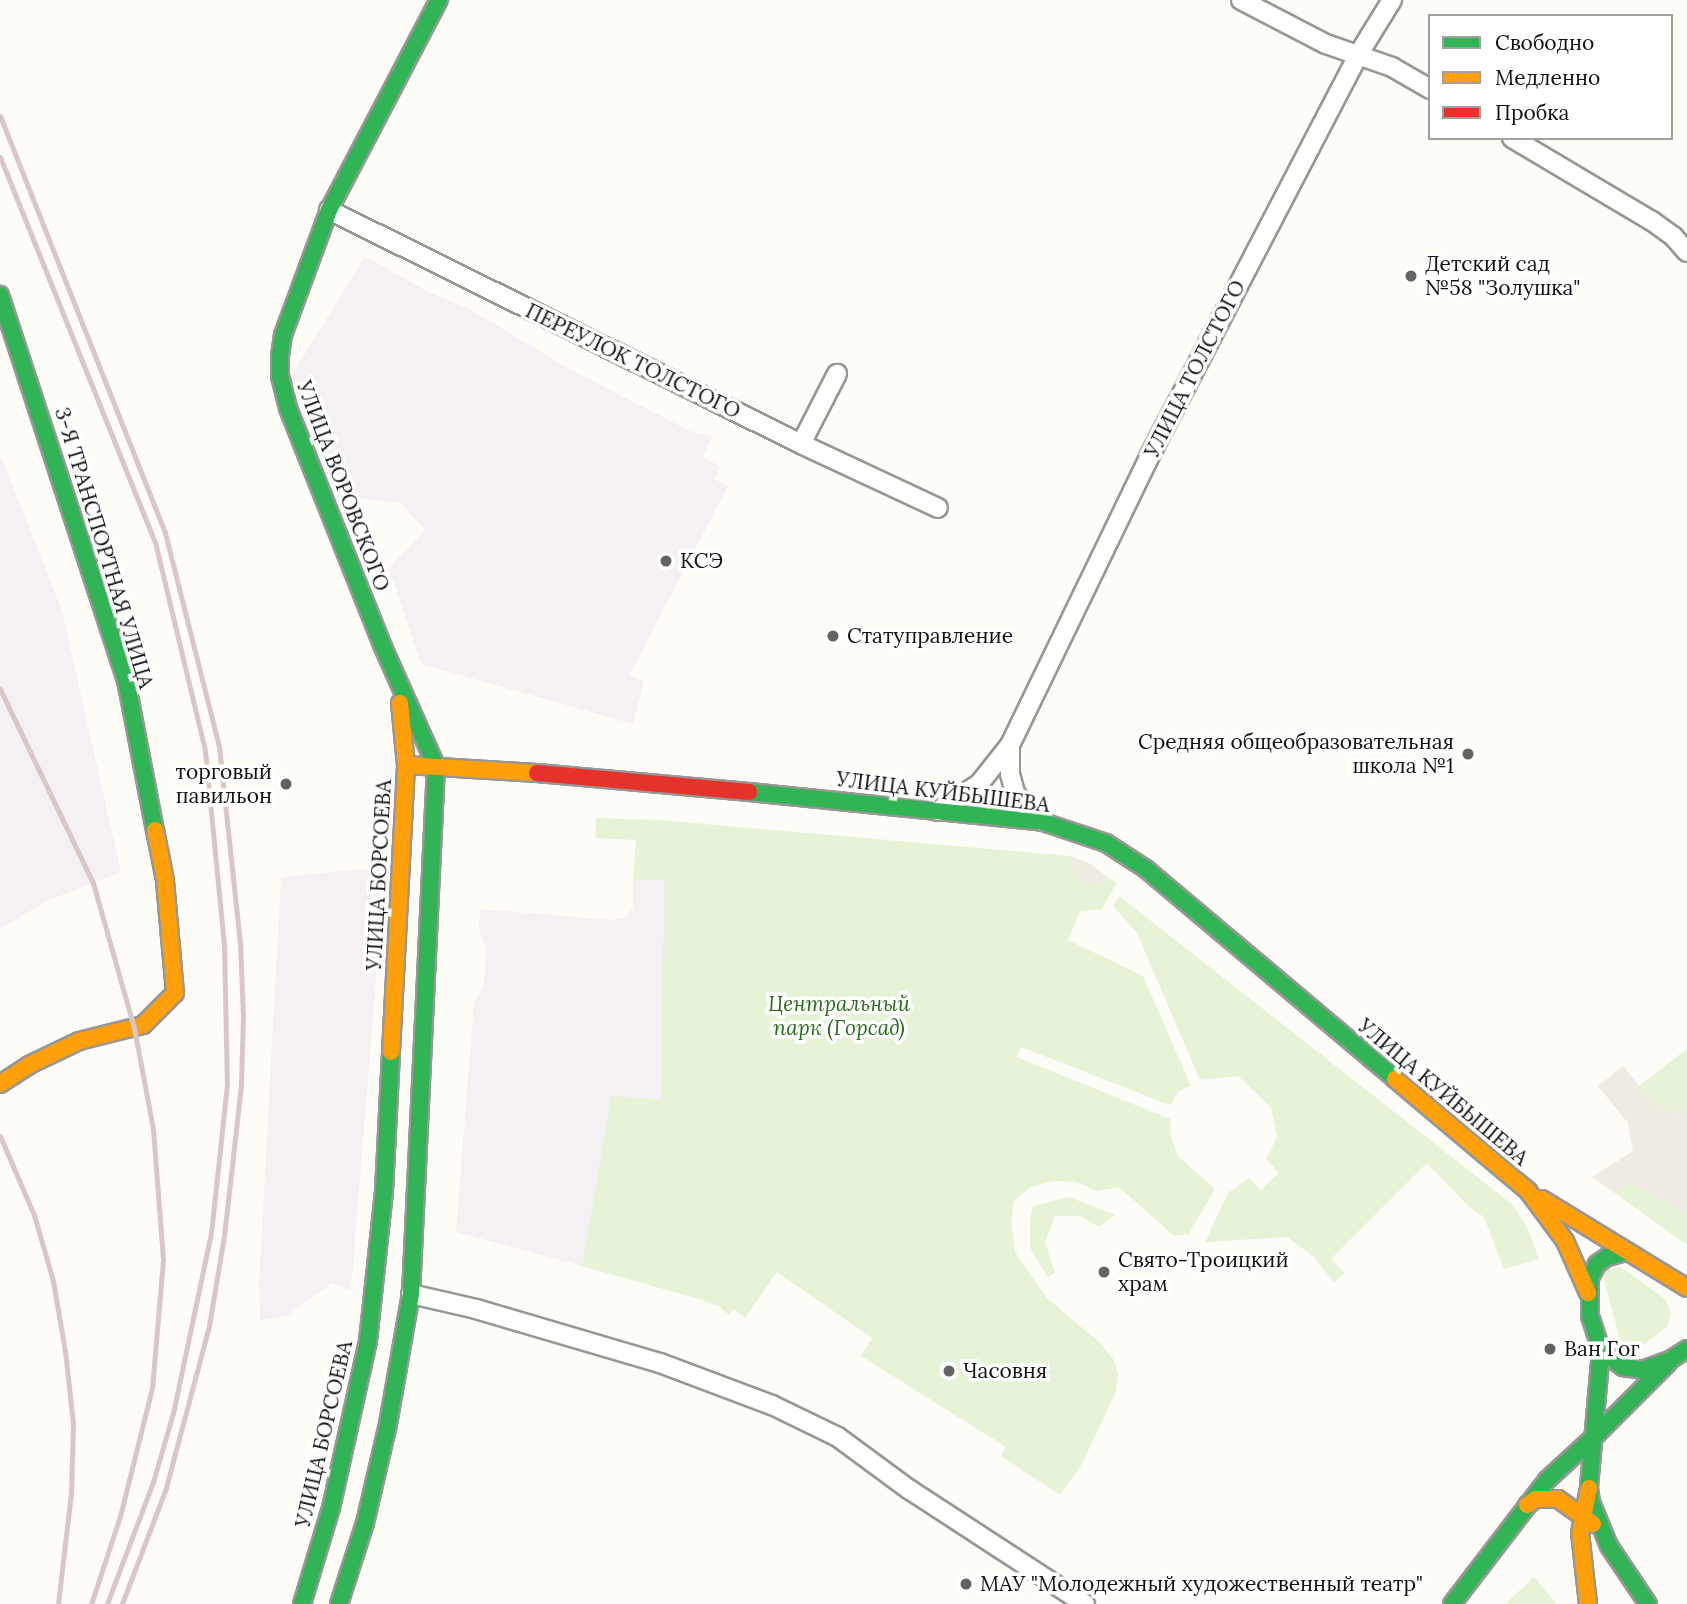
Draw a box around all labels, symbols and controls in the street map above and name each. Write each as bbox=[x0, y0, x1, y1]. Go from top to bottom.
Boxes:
legend bbox=[1428, 14, 1673, 140]
text: Свободно bbox=[1495, 29, 1594, 56]
text: Медленно bbox=[1495, 64, 1600, 91]
text: Пробка bbox=[1495, 99, 1569, 126]
place label: Детский сад №58 "Золушка" bbox=[1425, 251, 1580, 301]
marker: Детский сад №58 "Золушка" bbox=[1403, 268, 1419, 284]
street label: УЛИЦА ТОЛСТОГО bbox=[1139, 276, 1251, 462]
street label: ПЕРЕУЛОК ТОЛСТОГО bbox=[521, 298, 745, 424]
street label: УЛИЦА ВОРОВСКОГО bbox=[291, 377, 395, 595]
street label: 3-Я ТРАНСПОРТНАЯ УЛИЦА bbox=[49, 404, 159, 692]
place label: КСЭ bbox=[680, 548, 723, 574]
marker: КСЭ bbox=[658, 553, 674, 569]
place label: Статуправление bbox=[847, 623, 1013, 649]
marker: Статуправление bbox=[825, 628, 841, 644]
place label: Средняя общеобразовательная школа №1 bbox=[1138, 729, 1454, 779]
marker: Средняя общеобразовательная школа №1 bbox=[1460, 746, 1476, 762]
place label: торговый павильон bbox=[176, 759, 272, 809]
street label: УЛИЦА КУЙБЫШЕВА bbox=[835, 766, 1051, 818]
marker: торговый павильон bbox=[278, 776, 294, 792]
street label: УЛИЦА БОРСОЕВА bbox=[361, 779, 397, 971]
park label: Центральный парк (Горсад) bbox=[768, 991, 910, 1041]
street label: УЛИЦА КУЙБЫШЕВА bbox=[1353, 1013, 1533, 1171]
place label: Свято-Троицкий храм bbox=[1118, 1247, 1289, 1297]
marker: Свято-Троицкий храм bbox=[1096, 1264, 1112, 1280]
place label: Ван Гог bbox=[1564, 1336, 1639, 1362]
street label: УЛИЦА БОРСОЕВА bbox=[290, 1338, 358, 1530]
marker: Ван Гог bbox=[1542, 1341, 1558, 1357]
place label: Часовня bbox=[963, 1358, 1047, 1384]
marker: Часовня bbox=[941, 1363, 957, 1379]
place label: МАУ "Молодежный художественный театр" bbox=[980, 1571, 1423, 1597]
marker: МАУ "Молодежный художественный театр" bbox=[958, 1576, 974, 1592]

